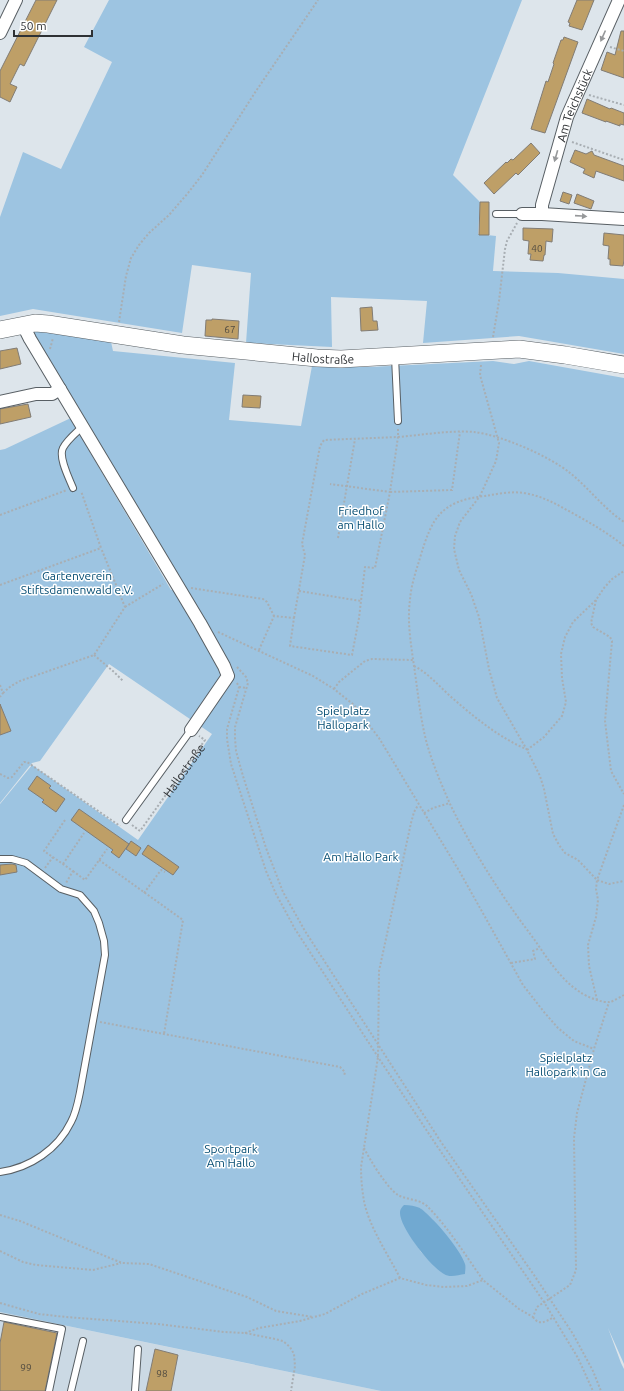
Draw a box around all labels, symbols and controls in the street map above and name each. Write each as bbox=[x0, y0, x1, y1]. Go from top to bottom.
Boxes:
scale bar bbox=[14, 12, 92, 38]
text: 50 m bbox=[20, 19, 47, 32]
one-way arrow bbox=[600, 30, 606, 41]
street label: Am Teichstück bbox=[554, 67, 594, 143]
one-way arrow bbox=[553, 151, 559, 163]
one-way arrow bbox=[575, 213, 587, 220]
house number: 40 bbox=[531, 243, 543, 254]
house number: 67 bbox=[224, 324, 236, 335]
street label: Hallostraße bbox=[291, 349, 355, 366]
park label: Friedhof am Hallo bbox=[337, 504, 385, 531]
park label: Gartenverein Stiftsdamenwald e.V. bbox=[21, 569, 133, 596]
park label: Spielplatz Hallopark bbox=[317, 704, 370, 731]
street label: Hallostraße bbox=[160, 741, 207, 799]
park label: Am Hallo Park bbox=[323, 850, 399, 863]
park label: Spielplatz Hallopark in Ga bbox=[525, 1051, 607, 1078]
park label: Sportpark Am Hallo bbox=[204, 1142, 258, 1169]
house number: 99 bbox=[20, 1362, 32, 1373]
house number: 98 bbox=[156, 1368, 168, 1379]

